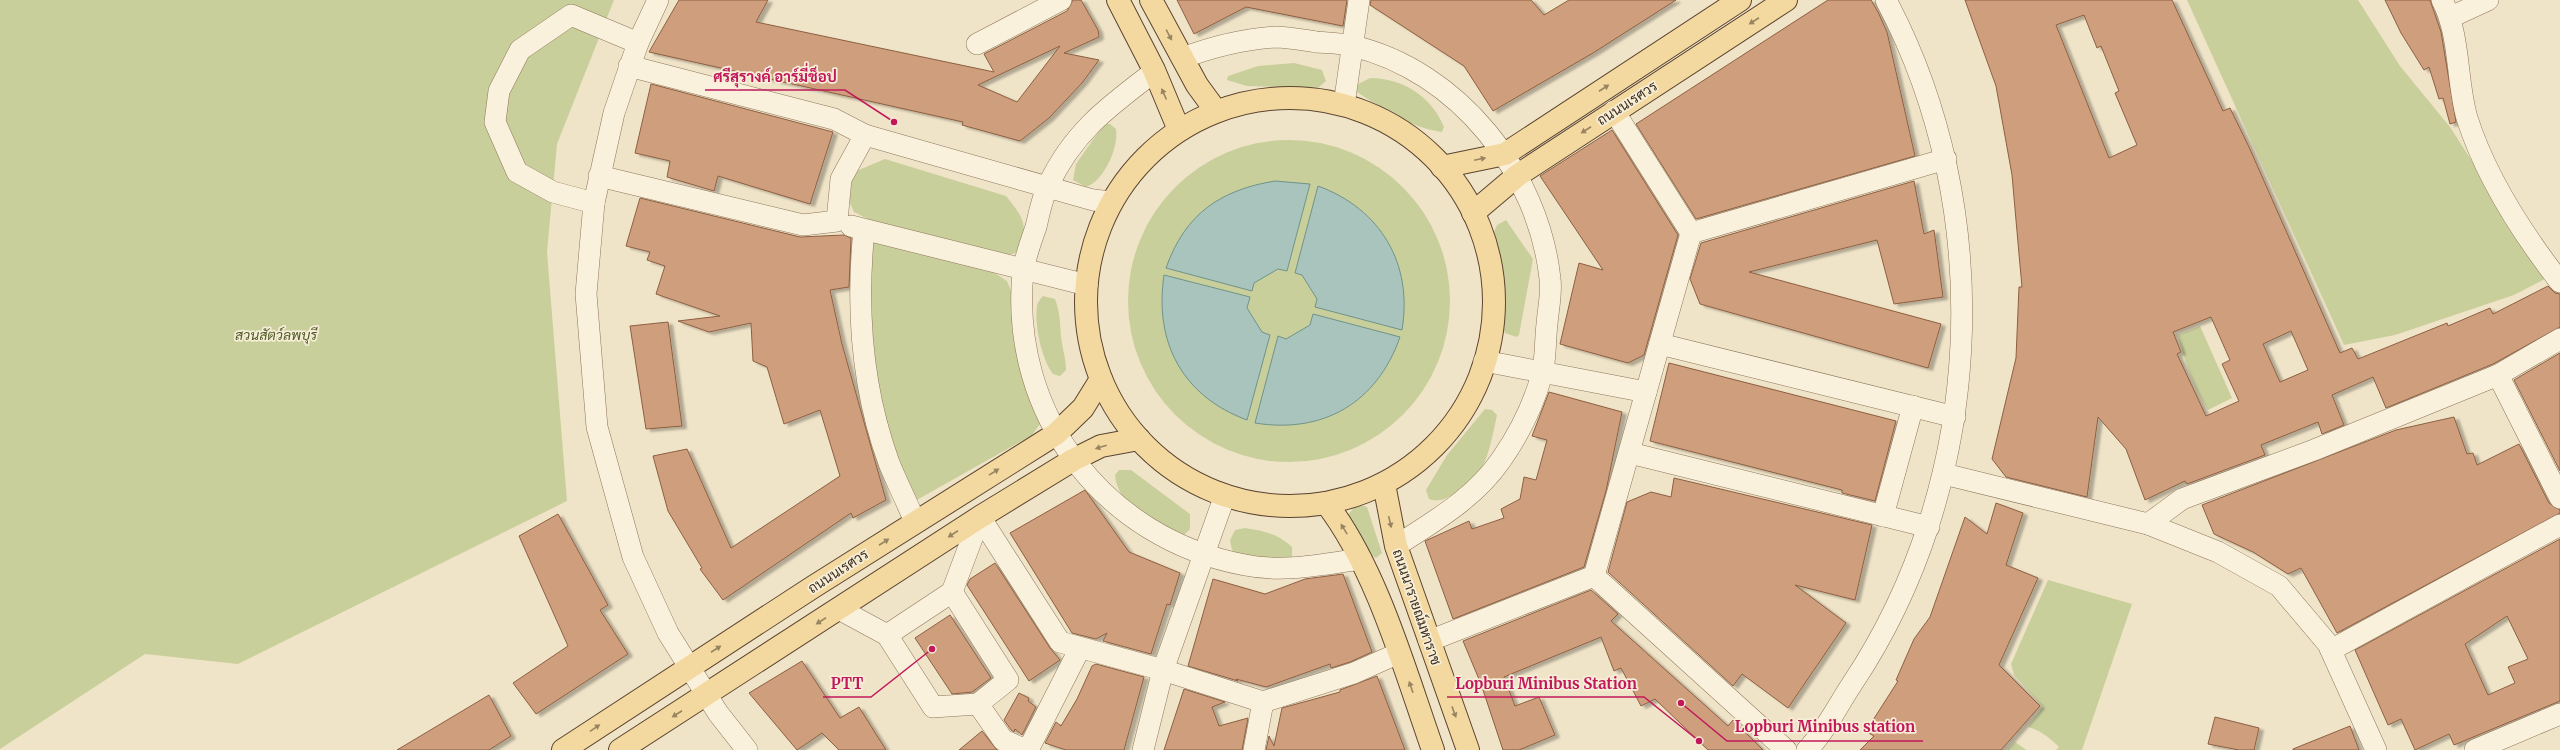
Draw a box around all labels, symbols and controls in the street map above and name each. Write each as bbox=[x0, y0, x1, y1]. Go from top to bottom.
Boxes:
one-way arrow bbox=[1748, 17, 1759, 25]
one-way arrow bbox=[1166, 29, 1172, 40]
text: ศรีสุรางค์ อาร์มี่ช็อป bbox=[713, 62, 837, 88]
callout: ศรีสุรางค์ อาร์มี่ช็อป bbox=[705, 63, 845, 90]
street label: ถนนนเรศวร bbox=[1593, 77, 1661, 129]
one-way arrow bbox=[1599, 84, 1609, 92]
one-way arrow bbox=[1161, 87, 1167, 99]
one-way arrow bbox=[1581, 126, 1591, 134]
one-way arrow bbox=[1474, 155, 1486, 161]
park label: สวนสัตว์ลพบุรี bbox=[235, 326, 318, 345]
one-way arrow bbox=[1095, 444, 1107, 450]
one-way arrow bbox=[988, 469, 1000, 476]
one-way arrow bbox=[1388, 516, 1394, 529]
one-way arrow bbox=[1341, 523, 1348, 535]
one-way arrow bbox=[948, 530, 958, 538]
one-way arrow bbox=[878, 538, 890, 545]
street label: ถนนนเรศวร bbox=[804, 545, 872, 597]
street label: ถนนนารายณ์มหาราช bbox=[1389, 547, 1445, 667]
one-way arrow bbox=[815, 617, 827, 624]
one-way arrow bbox=[710, 646, 722, 653]
callout: PTT bbox=[823, 670, 871, 697]
callout: Lopburi Minibus Station bbox=[1447, 670, 1644, 697]
text: PTT bbox=[831, 674, 864, 693]
text: Lopburi Minibus Station bbox=[1455, 674, 1637, 693]
one-way arrow bbox=[1407, 680, 1413, 692]
one-way arrow bbox=[1451, 706, 1457, 718]
one-way arrow bbox=[671, 710, 682, 718]
callout: Lopburi Minibus station bbox=[1727, 714, 1923, 741]
text: Lopburi Minibus station bbox=[1735, 717, 1915, 736]
one-way arrow bbox=[590, 725, 601, 732]

